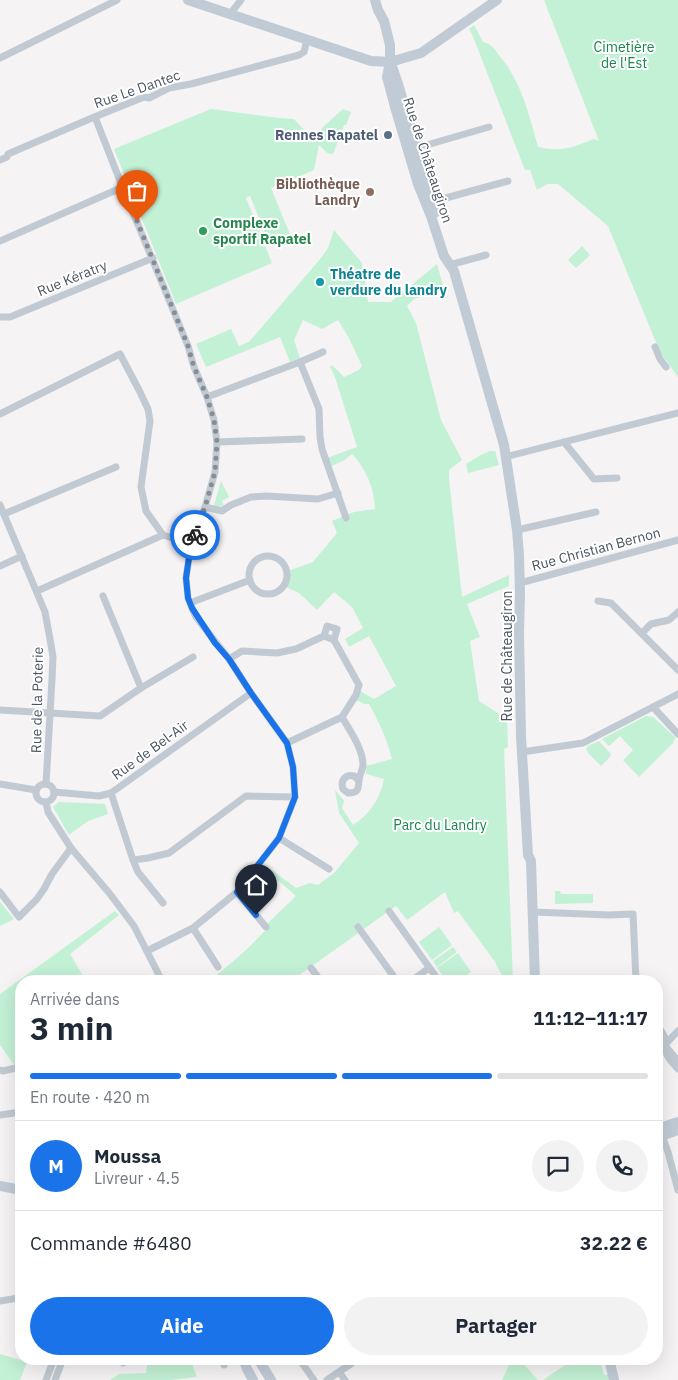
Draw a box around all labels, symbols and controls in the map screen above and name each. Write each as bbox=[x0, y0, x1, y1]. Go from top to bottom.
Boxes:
park label: Cimetière de l'Est bbox=[594, 38, 655, 72]
street label: Rue Le Dantec bbox=[91, 66, 183, 112]
street label: Rue de Châteaugiron bbox=[399, 95, 457, 225]
place label: Rennes Rapatel bbox=[275, 126, 378, 144]
marker: Rennes Rapatel bbox=[382, 129, 394, 141]
pin bbox=[116, 170, 158, 221]
place label: Bibliothèque Landry bbox=[276, 175, 361, 209]
icon: bag bbox=[123, 177, 151, 205]
marker: Bibliothèque Landry bbox=[364, 186, 376, 198]
place label: Complexe sportif Rapatel bbox=[213, 214, 311, 248]
marker: Complexe sportif Rapatel bbox=[197, 225, 209, 237]
street label: Rue Kératry bbox=[34, 256, 110, 300]
place label: Théatre de verdure du landry bbox=[330, 265, 447, 299]
marker: Théatre de verdure du landry bbox=[314, 276, 326, 288]
courier bbox=[170, 510, 220, 560]
icon: bike bbox=[181, 521, 209, 549]
street label: Rue Christian Bernon bbox=[530, 523, 662, 575]
street label: Rue de Châteaugiron bbox=[498, 591, 516, 721]
street label: Rue de la Poterie bbox=[27, 646, 47, 753]
street label: Rue de Bel-Air bbox=[108, 716, 192, 784]
park label: Parc du Landry bbox=[393, 816, 487, 834]
pin bbox=[235, 864, 277, 915]
icon: home bbox=[242, 871, 270, 899]
text: Arrivée dans bbox=[30, 989, 120, 1009]
text: 11:12–11:17 bbox=[533, 1006, 648, 1030]
text: 3 min bbox=[30, 1007, 114, 1049]
text: En route · 420 m bbox=[30, 1087, 150, 1107]
button: chat bbox=[532, 1140, 584, 1192]
button: phone bbox=[596, 1140, 648, 1192]
text: Moussa bbox=[94, 1144, 161, 1168]
text: M bbox=[48, 1154, 64, 1178]
text: Livreur · 4.5 bbox=[94, 1168, 180, 1188]
text: Commande #6480 bbox=[30, 1231, 192, 1255]
text: 32.22 € bbox=[580, 1231, 648, 1255]
button: Aide bbox=[30, 1297, 334, 1355]
button: Partager bbox=[344, 1297, 648, 1355]

